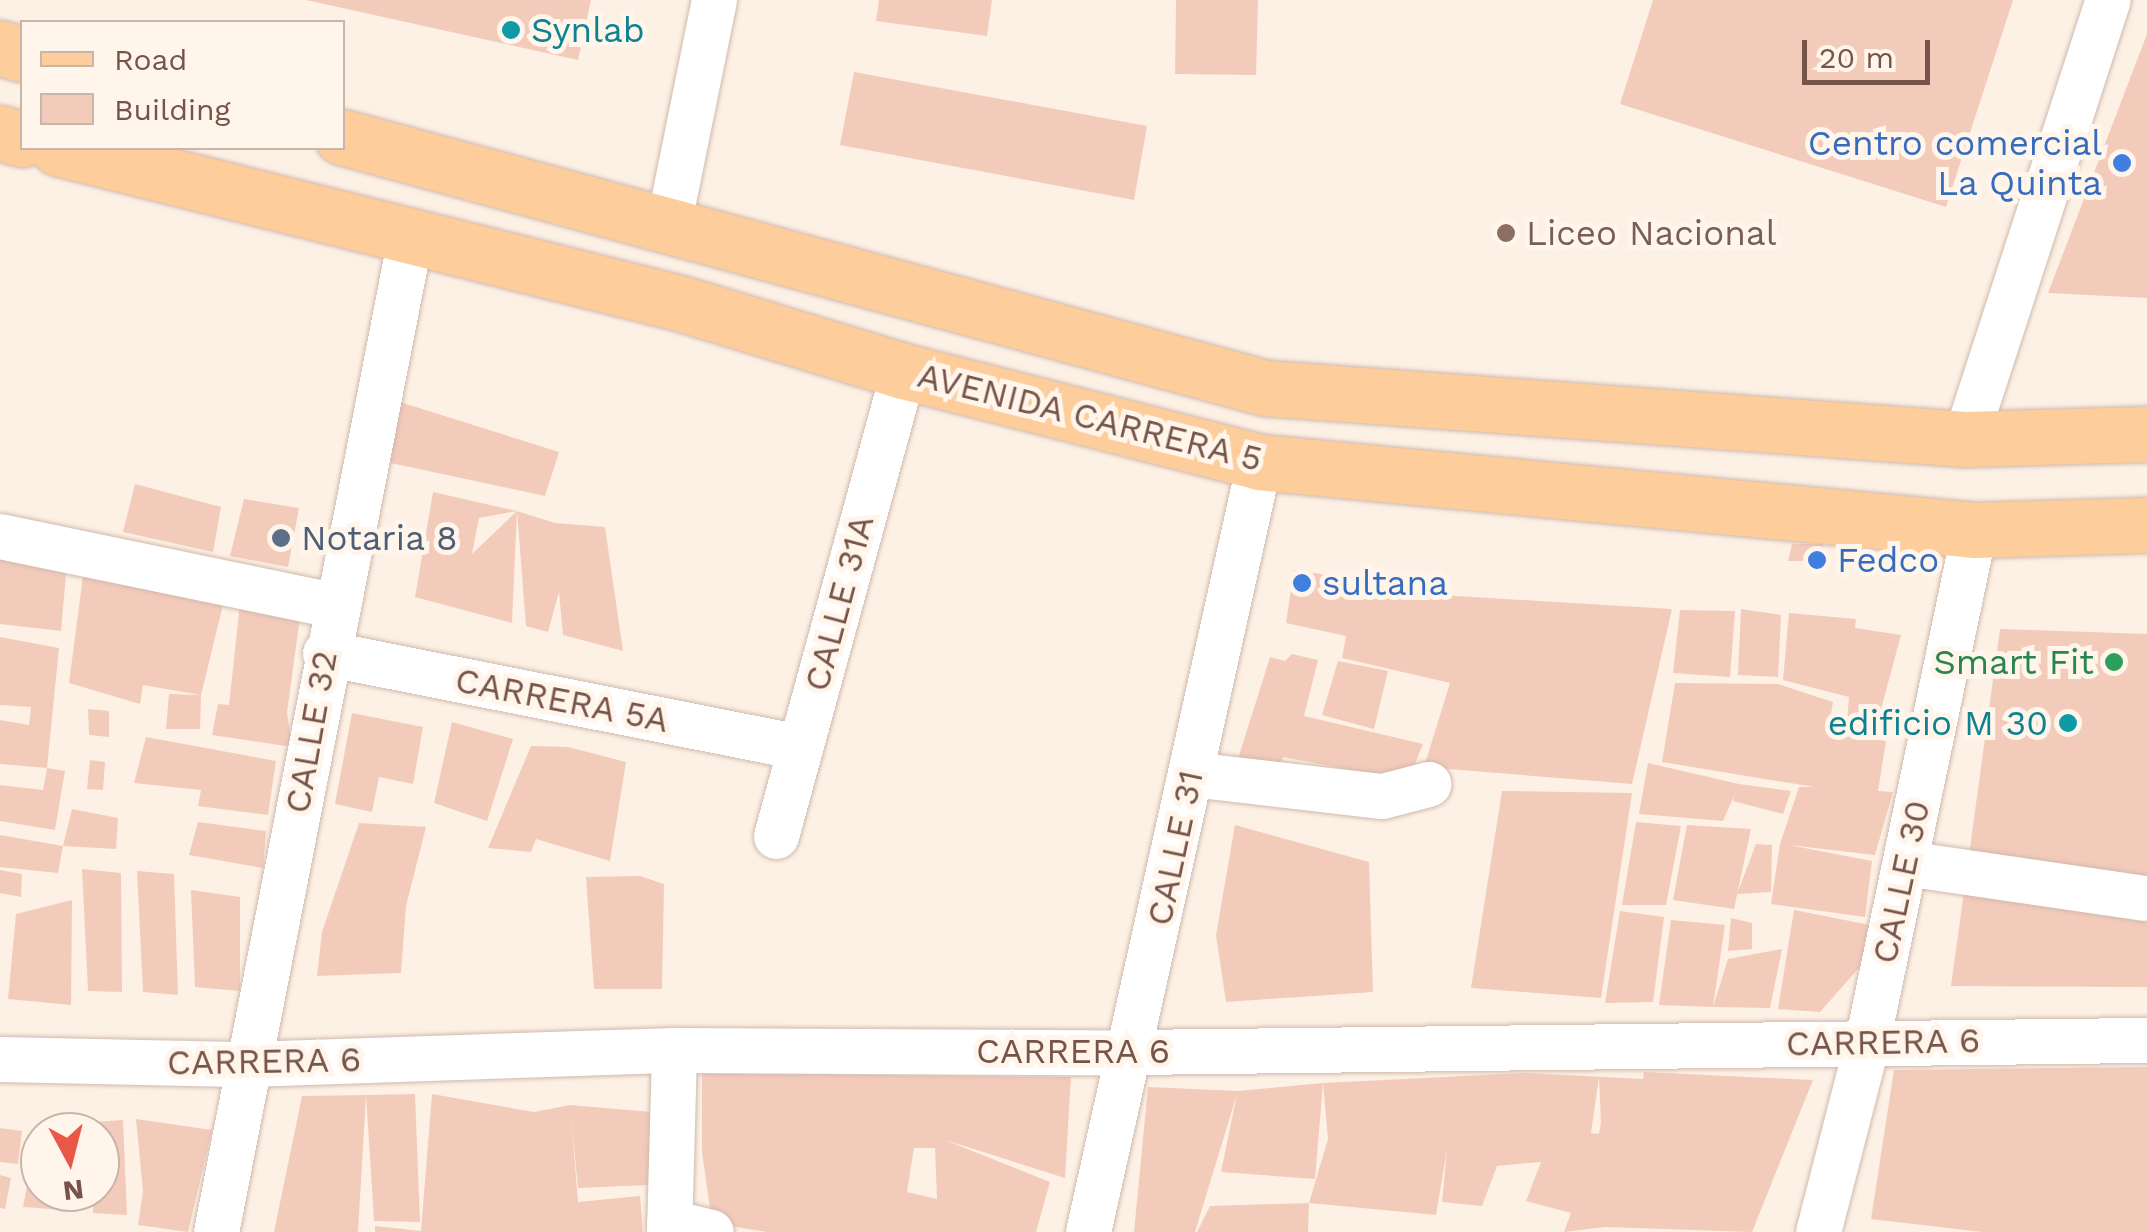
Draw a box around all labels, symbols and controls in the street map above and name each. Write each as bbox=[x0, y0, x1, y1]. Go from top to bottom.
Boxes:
place label: Synlab bbox=[531, 9, 645, 51]
marker: Synlab bbox=[500, 19, 522, 41]
legend bbox=[20, 20, 345, 150]
scale bar bbox=[1807, 20, 1934, 82]
text: 20 m bbox=[1819, 40, 1894, 75]
text: Road bbox=[114, 42, 187, 77]
text: Building bbox=[114, 92, 231, 127]
place label: Centro comercial La Quinta bbox=[1808, 122, 2102, 204]
marker: Centro comercial La Quinta bbox=[2111, 152, 2133, 174]
place label: Liceo Nacional bbox=[1526, 212, 1776, 254]
marker: Liceo Nacional bbox=[1495, 222, 1517, 244]
street label: AVENIDA CARRERA 5 bbox=[912, 354, 1268, 480]
street label: CALLE 31A bbox=[795, 510, 883, 696]
place label: Notaria 8 bbox=[301, 517, 458, 559]
marker: Notaria 8 bbox=[270, 527, 292, 549]
place label: Fedco bbox=[1837, 539, 1939, 581]
marker: Fedco bbox=[1806, 549, 1828, 571]
place label: sultana bbox=[1322, 562, 1448, 604]
marker: sultana bbox=[1291, 572, 1313, 594]
place label: Smart Fit bbox=[1933, 641, 2094, 683]
street label: CALLE 32 bbox=[276, 648, 346, 816]
marker: Smart Fit bbox=[2103, 651, 2125, 673]
street label: CARRERA 5A bbox=[451, 659, 673, 741]
place label: edificio M 30 bbox=[1828, 702, 2048, 744]
marker: edificio M 30 bbox=[2057, 712, 2079, 734]
street label: CALLE 31 bbox=[1138, 767, 1212, 929]
street label: CALLE 30 bbox=[1863, 797, 1939, 967]
street label: CARRERA 6 bbox=[1785, 1019, 1981, 1065]
street label: CARRERA 6 bbox=[975, 1030, 1171, 1072]
street label: CARRERA 6 bbox=[166, 1038, 362, 1084]
north arrow bbox=[20, 1112, 120, 1212]
text: N bbox=[61, 1173, 86, 1208]

